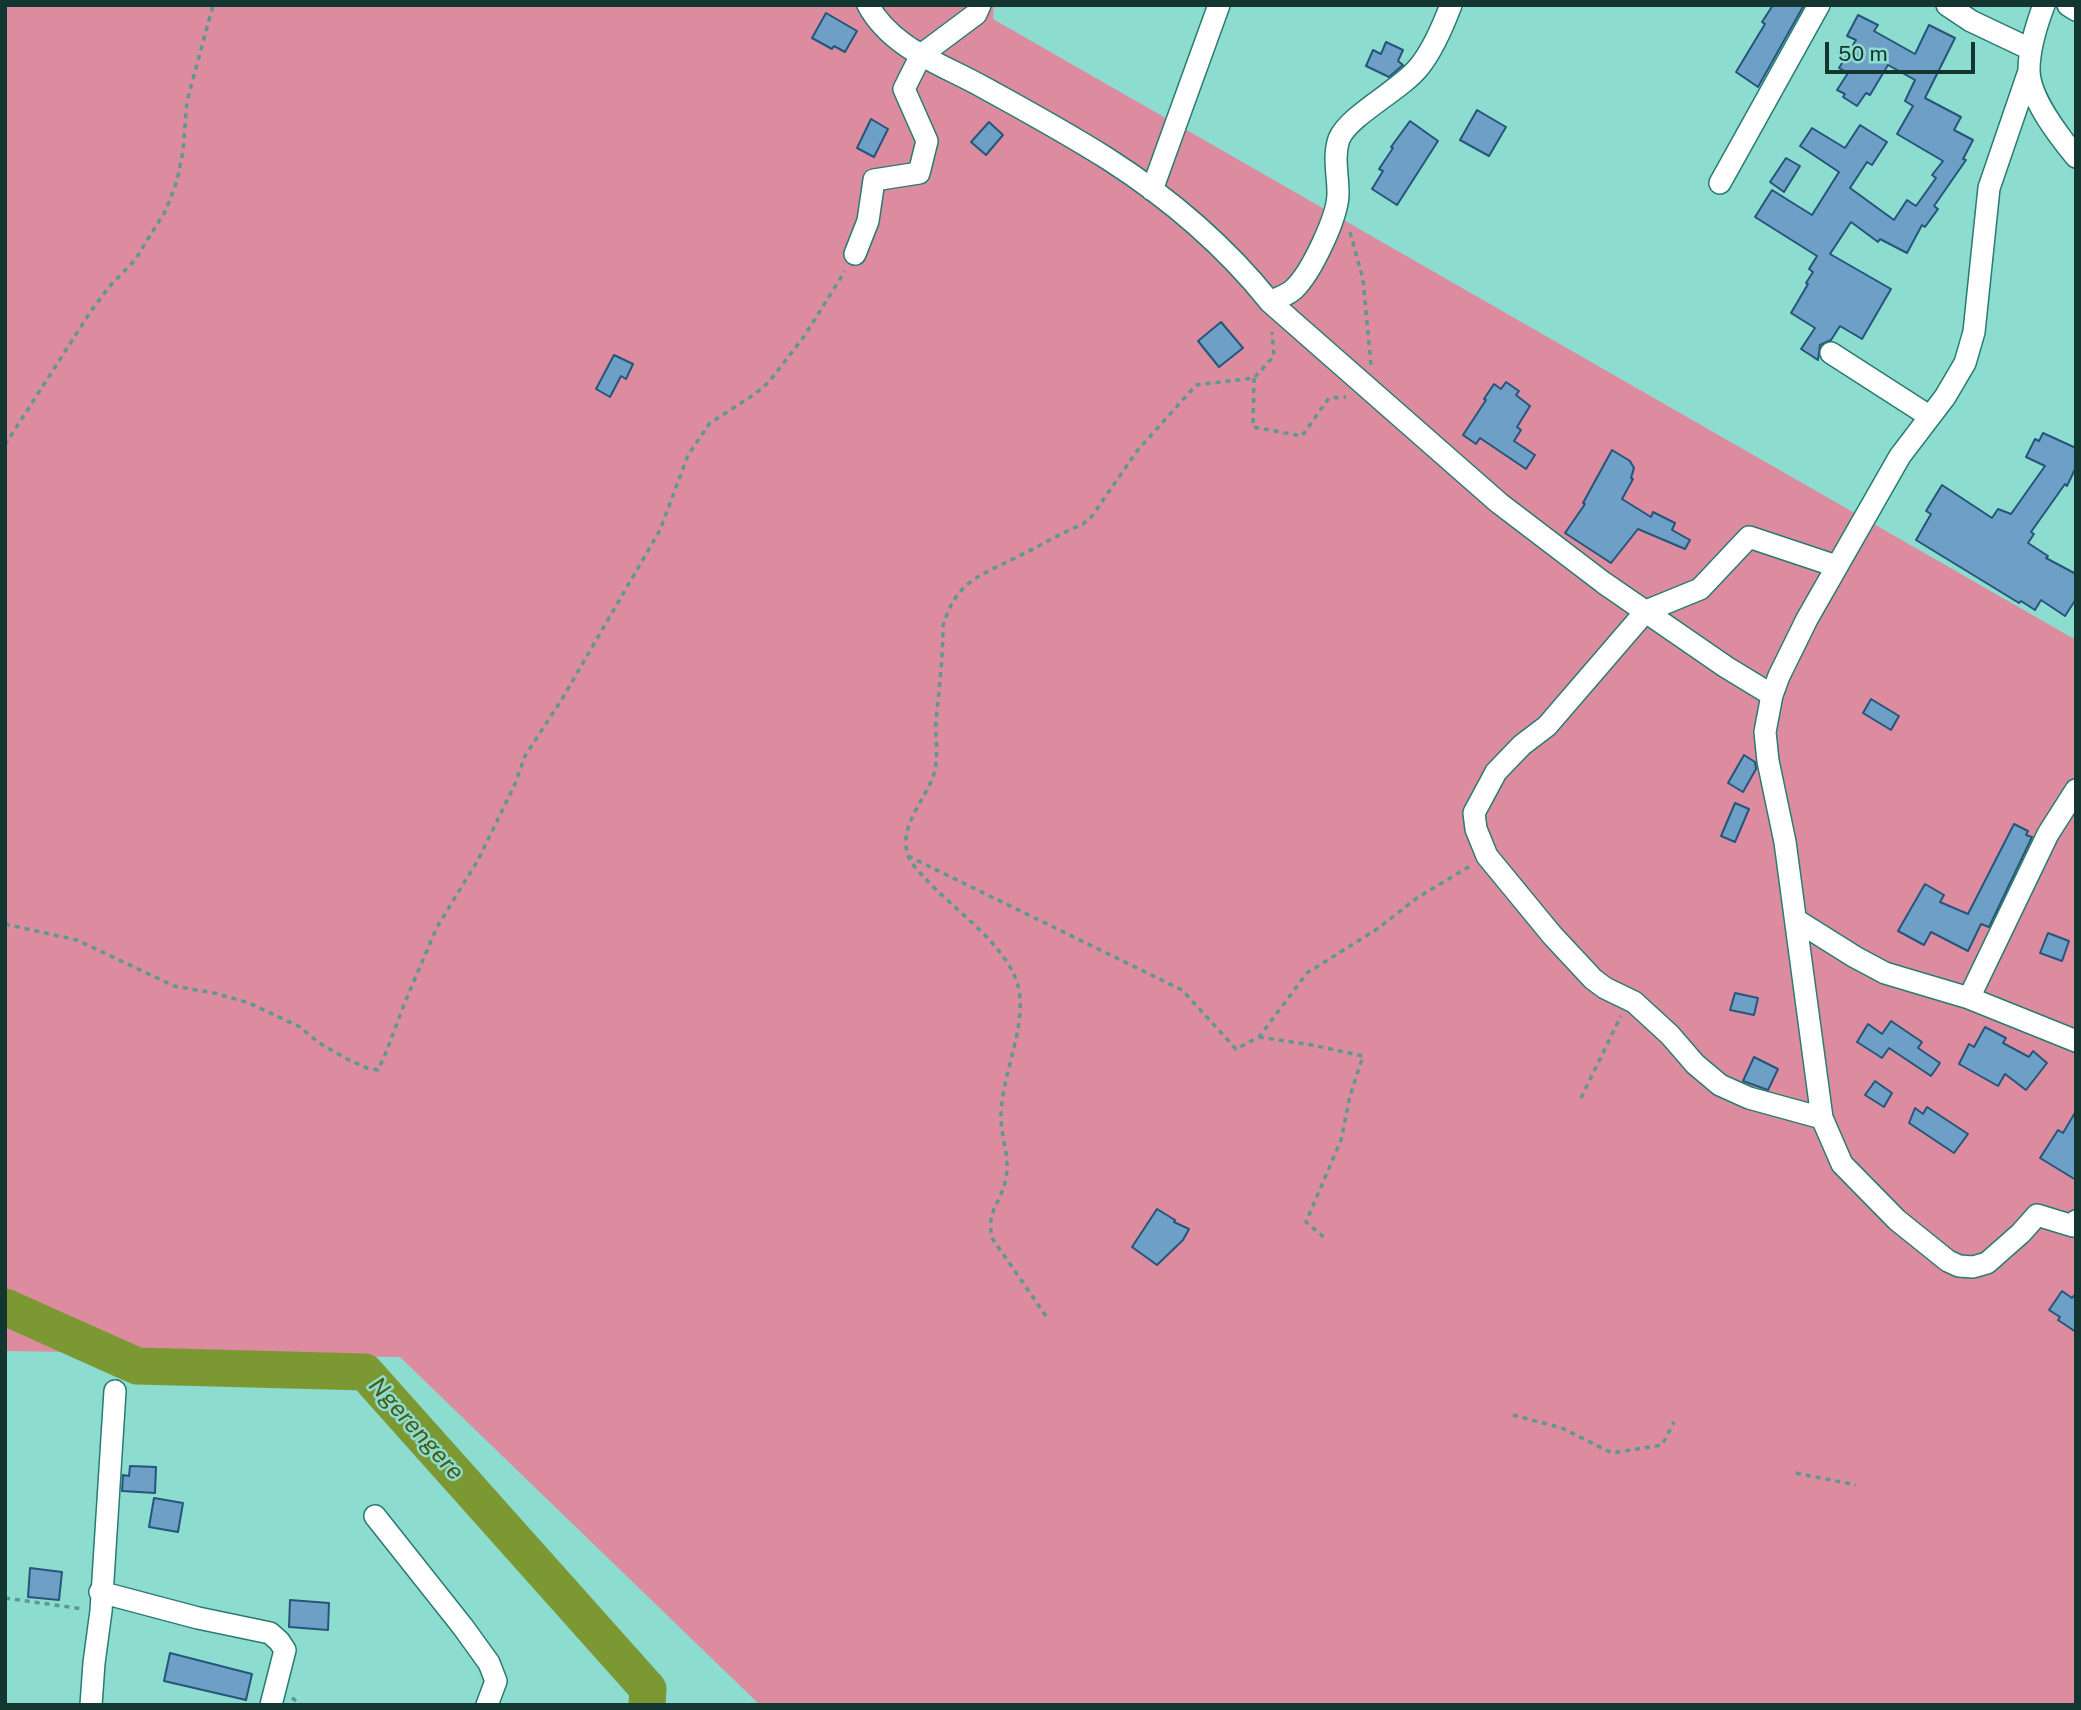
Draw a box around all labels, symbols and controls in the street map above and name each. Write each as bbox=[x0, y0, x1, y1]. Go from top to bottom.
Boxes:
scale bar bbox=[1829, 28, 1980, 72]
text: 50 m bbox=[1838, 41, 1888, 66]
water label: Ngerengere bbox=[362, 1372, 470, 1486]

